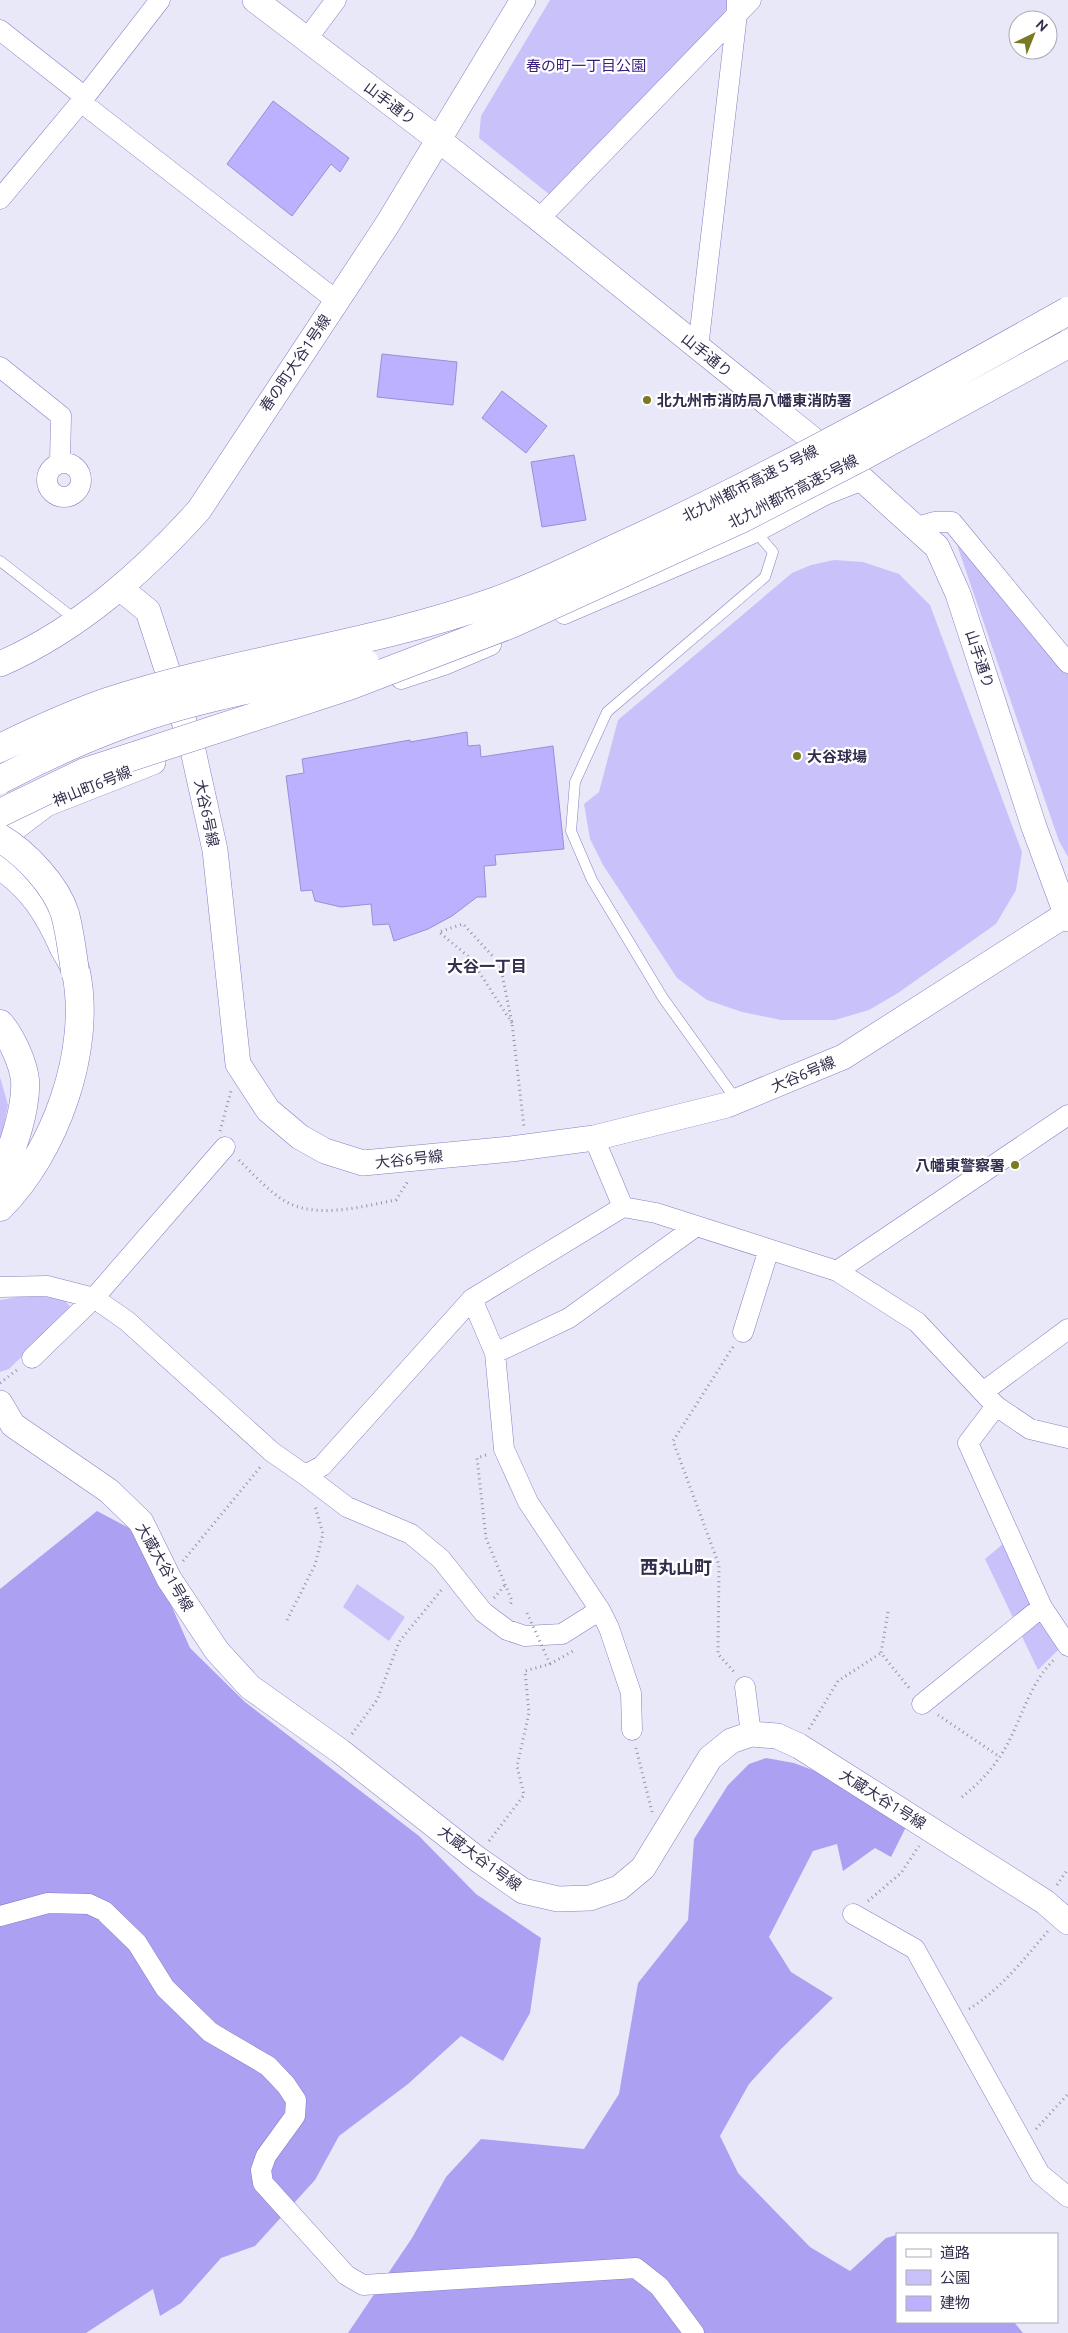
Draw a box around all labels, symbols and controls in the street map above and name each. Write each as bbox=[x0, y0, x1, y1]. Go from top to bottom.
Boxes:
north arrow bbox=[1008, 10, 1058, 60]
text: N bbox=[1033, 16, 1051, 35]
park label: 春の町一丁目公園 bbox=[526, 57, 646, 74]
street label: 山手通り bbox=[361, 78, 419, 128]
street label: 春の町大谷1号線 bbox=[256, 311, 334, 415]
street label: 山手通り bbox=[678, 330, 736, 380]
place label: 北九州市消防局八幡東消防署 bbox=[657, 392, 852, 409]
marker: 北九州市消防局八幡東消防署 bbox=[641, 394, 653, 406]
street label: 北九州都市高速５号線 bbox=[679, 441, 821, 525]
street label: 北九州都市高速5号線 bbox=[725, 451, 861, 531]
street label: 山手通り bbox=[963, 628, 997, 690]
place label: 大谷球場 bbox=[807, 748, 867, 765]
marker: 大谷球場 bbox=[791, 750, 803, 762]
street label: 神山町6号線 bbox=[50, 762, 134, 810]
street label: 大谷6号線 bbox=[192, 778, 222, 848]
district label: 大谷一丁目 bbox=[447, 957, 527, 975]
street label: 大谷6号線 bbox=[768, 1053, 838, 1095]
street label: 大谷6号線 bbox=[374, 1147, 444, 1171]
place label: 八幡東警察署 bbox=[915, 1157, 1005, 1174]
marker: 八幡東警察署 bbox=[1009, 1159, 1021, 1171]
street label: 大蔵大谷1号線 bbox=[133, 1520, 197, 1614]
district label: 西丸山町 bbox=[640, 1557, 712, 1577]
street label: 大蔵大谷1号線 bbox=[837, 1766, 929, 1832]
street label: 大蔵大谷1号線 bbox=[435, 1822, 525, 1894]
legend bbox=[896, 2233, 1058, 2323]
text: 道路 bbox=[940, 2244, 970, 2261]
text: 公園 bbox=[940, 2269, 970, 2286]
text: 建物 bbox=[940, 2294, 970, 2311]

